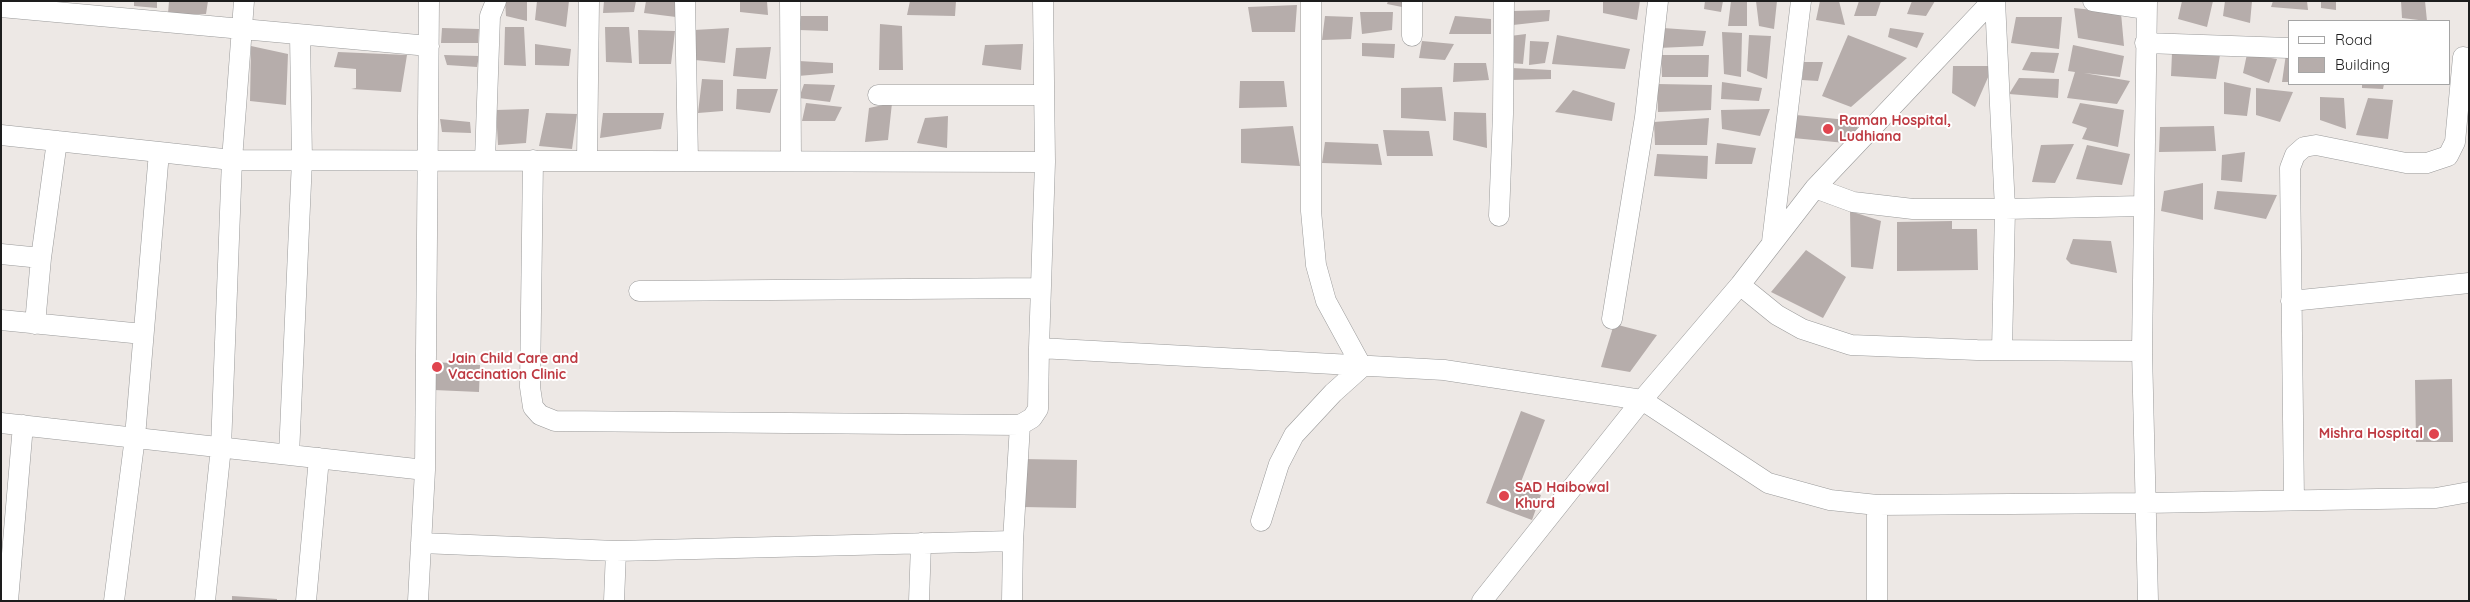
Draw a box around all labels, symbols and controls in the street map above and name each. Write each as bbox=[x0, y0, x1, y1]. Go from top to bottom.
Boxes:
legend bbox=[2288, 20, 2450, 85]
text: Road bbox=[2335, 30, 2372, 49]
text: Building bbox=[2335, 55, 2390, 74]
place label: Raman Hospital, Ludhiana bbox=[1839, 113, 1951, 146]
marker: Raman Hospital, Ludhiana bbox=[1821, 122, 1835, 136]
place label: Jain Child Care and Vaccination Clinic bbox=[448, 351, 578, 384]
marker: Jain Child Care and Vaccination Clinic bbox=[430, 360, 444, 374]
place label: Mishra Hospital bbox=[2319, 426, 2423, 442]
marker: Mishra Hospital bbox=[2427, 427, 2441, 441]
place label: SAD Haibowal Khurd bbox=[1515, 480, 1609, 512]
marker: SAD Haibowal Khurd bbox=[1497, 489, 1511, 503]

